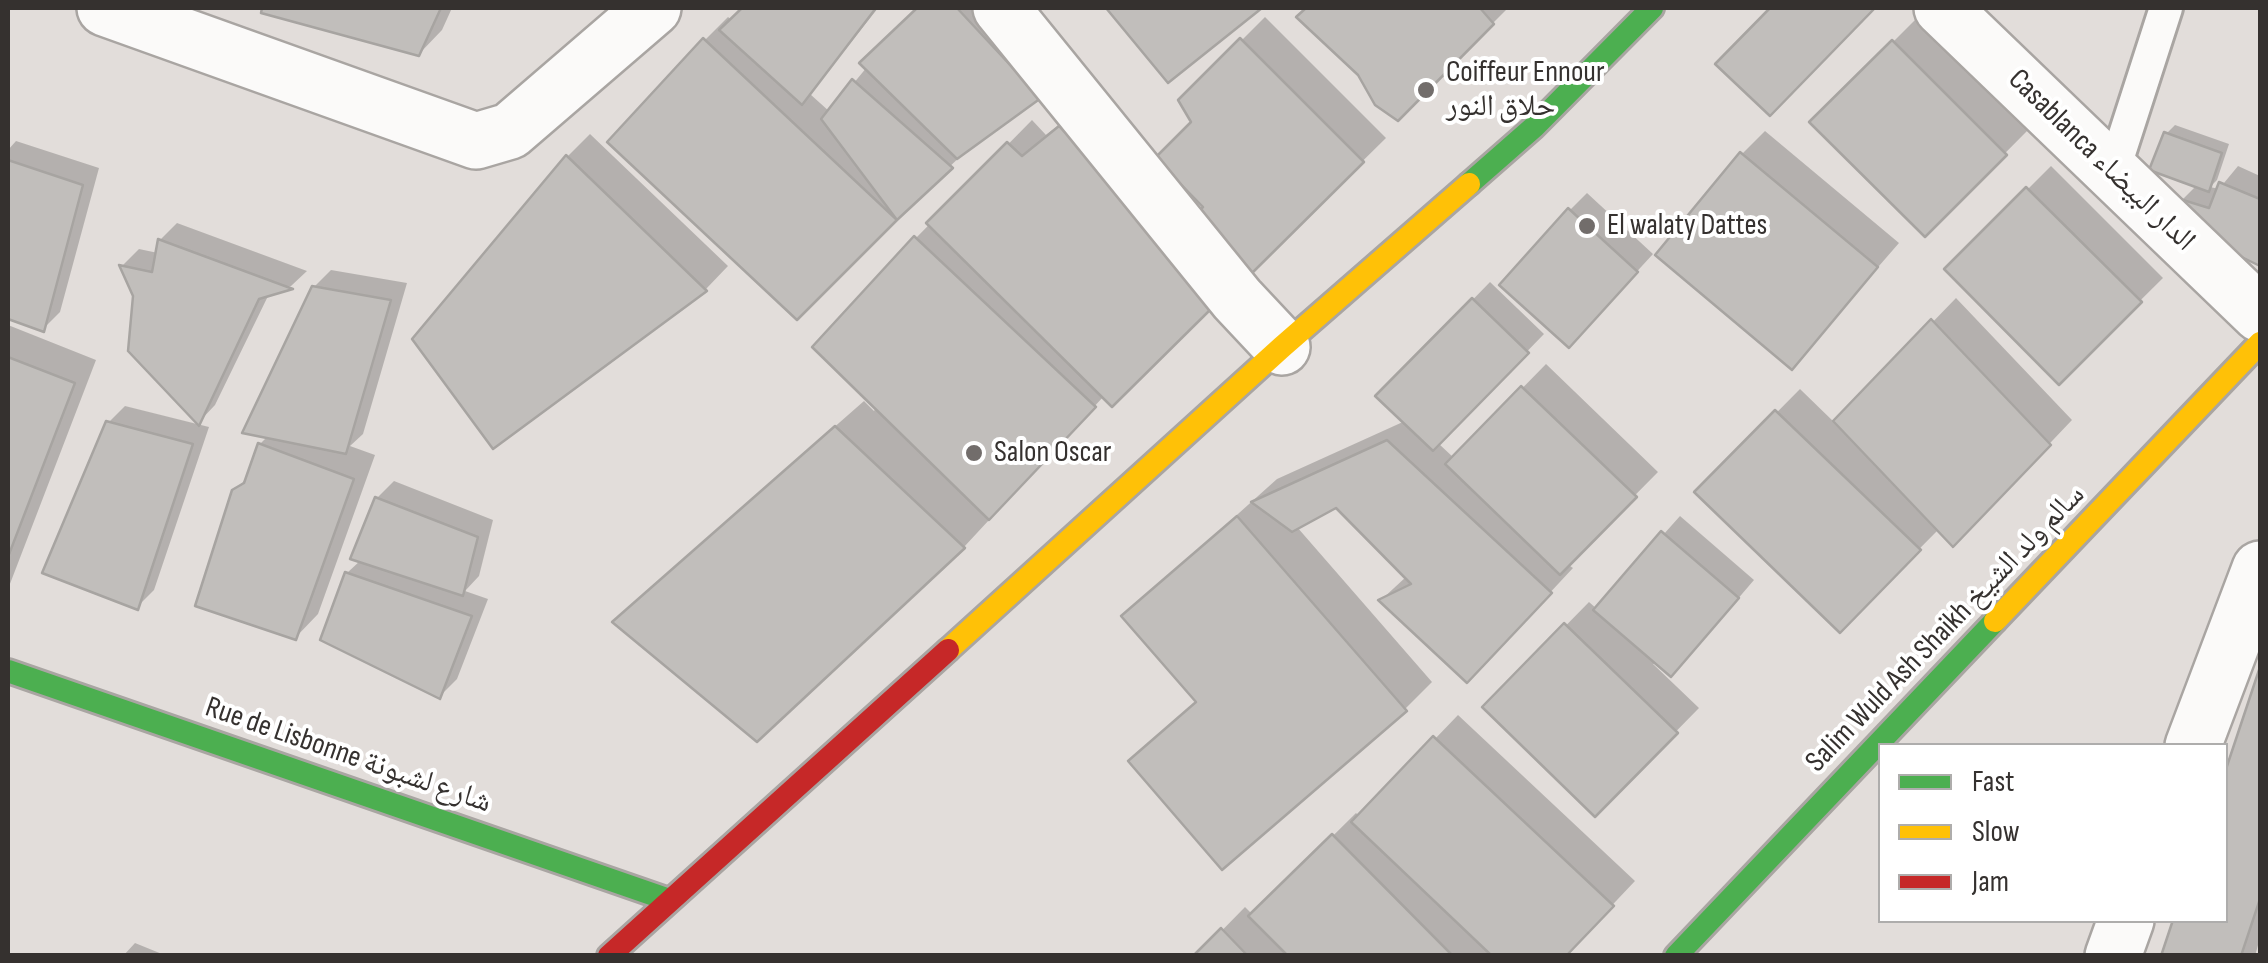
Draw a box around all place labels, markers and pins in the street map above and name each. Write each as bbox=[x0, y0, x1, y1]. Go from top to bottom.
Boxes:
place label: Coiffeur Ennour حلاق النور bbox=[1446, 55, 1604, 126]
marker: Coiffeur Ennour حلاق النور bbox=[1415, 79, 1437, 101]
place label: El walaty Dattes bbox=[1607, 208, 1767, 244]
marker: El walaty Dattes bbox=[1576, 215, 1598, 237]
place label: Salon Oscar bbox=[994, 435, 1111, 471]
marker: Salon Oscar bbox=[963, 442, 985, 464]

